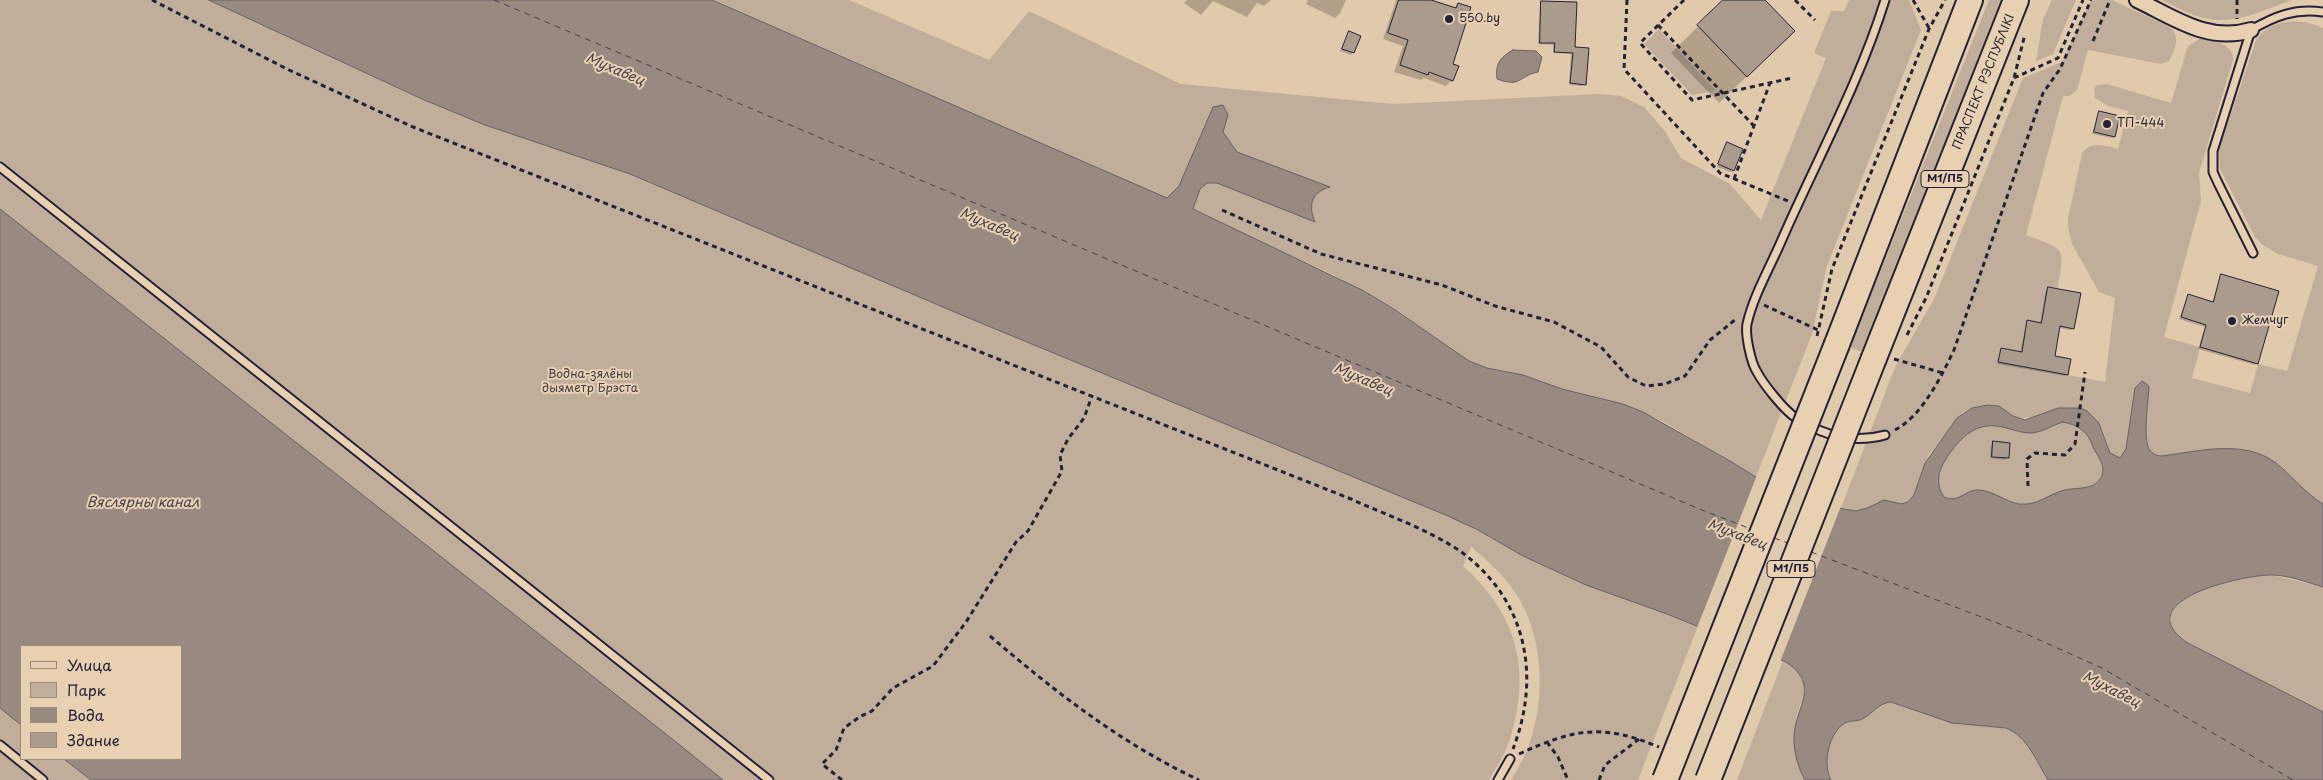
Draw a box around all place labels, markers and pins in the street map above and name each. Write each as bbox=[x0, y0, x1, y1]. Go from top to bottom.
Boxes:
place label: 550.by bbox=[1459, 12, 1500, 26]
marker: 550.by bbox=[1443, 13, 1455, 25]
place label: ТП-444 bbox=[2117, 117, 2164, 131]
marker: ТП-444 bbox=[2101, 118, 2113, 130]
place label: Жемчуг bbox=[2242, 314, 2288, 328]
marker: Жемчуг bbox=[2226, 315, 2238, 327]

